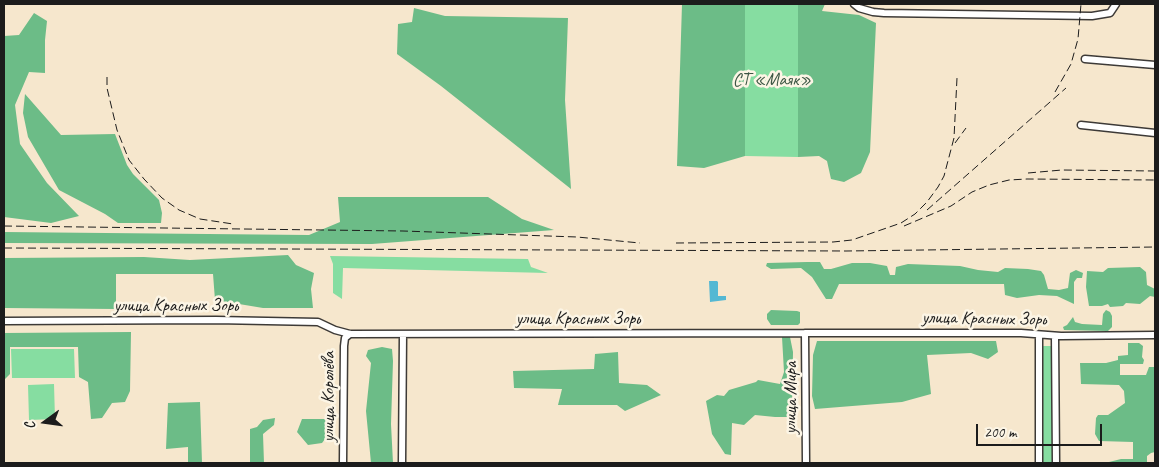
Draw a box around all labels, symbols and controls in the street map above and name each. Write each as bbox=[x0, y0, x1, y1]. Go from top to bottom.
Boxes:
park label: СТ «Маяк» bbox=[733, 69, 811, 91]
street label: улица Красных Зорь bbox=[114, 295, 238, 317]
street label: улица Красных Зорь bbox=[922, 307, 1046, 331]
street label: улица Красных Зорь bbox=[516, 308, 640, 330]
street label: улица Королёва bbox=[318, 352, 340, 442]
street label: улица Мира bbox=[780, 362, 802, 434]
north arrow bbox=[20, 397, 70, 447]
scale bar bbox=[979, 414, 1105, 446]
text: С bbox=[21, 420, 39, 431]
text: 200 m bbox=[984, 423, 1016, 442]

